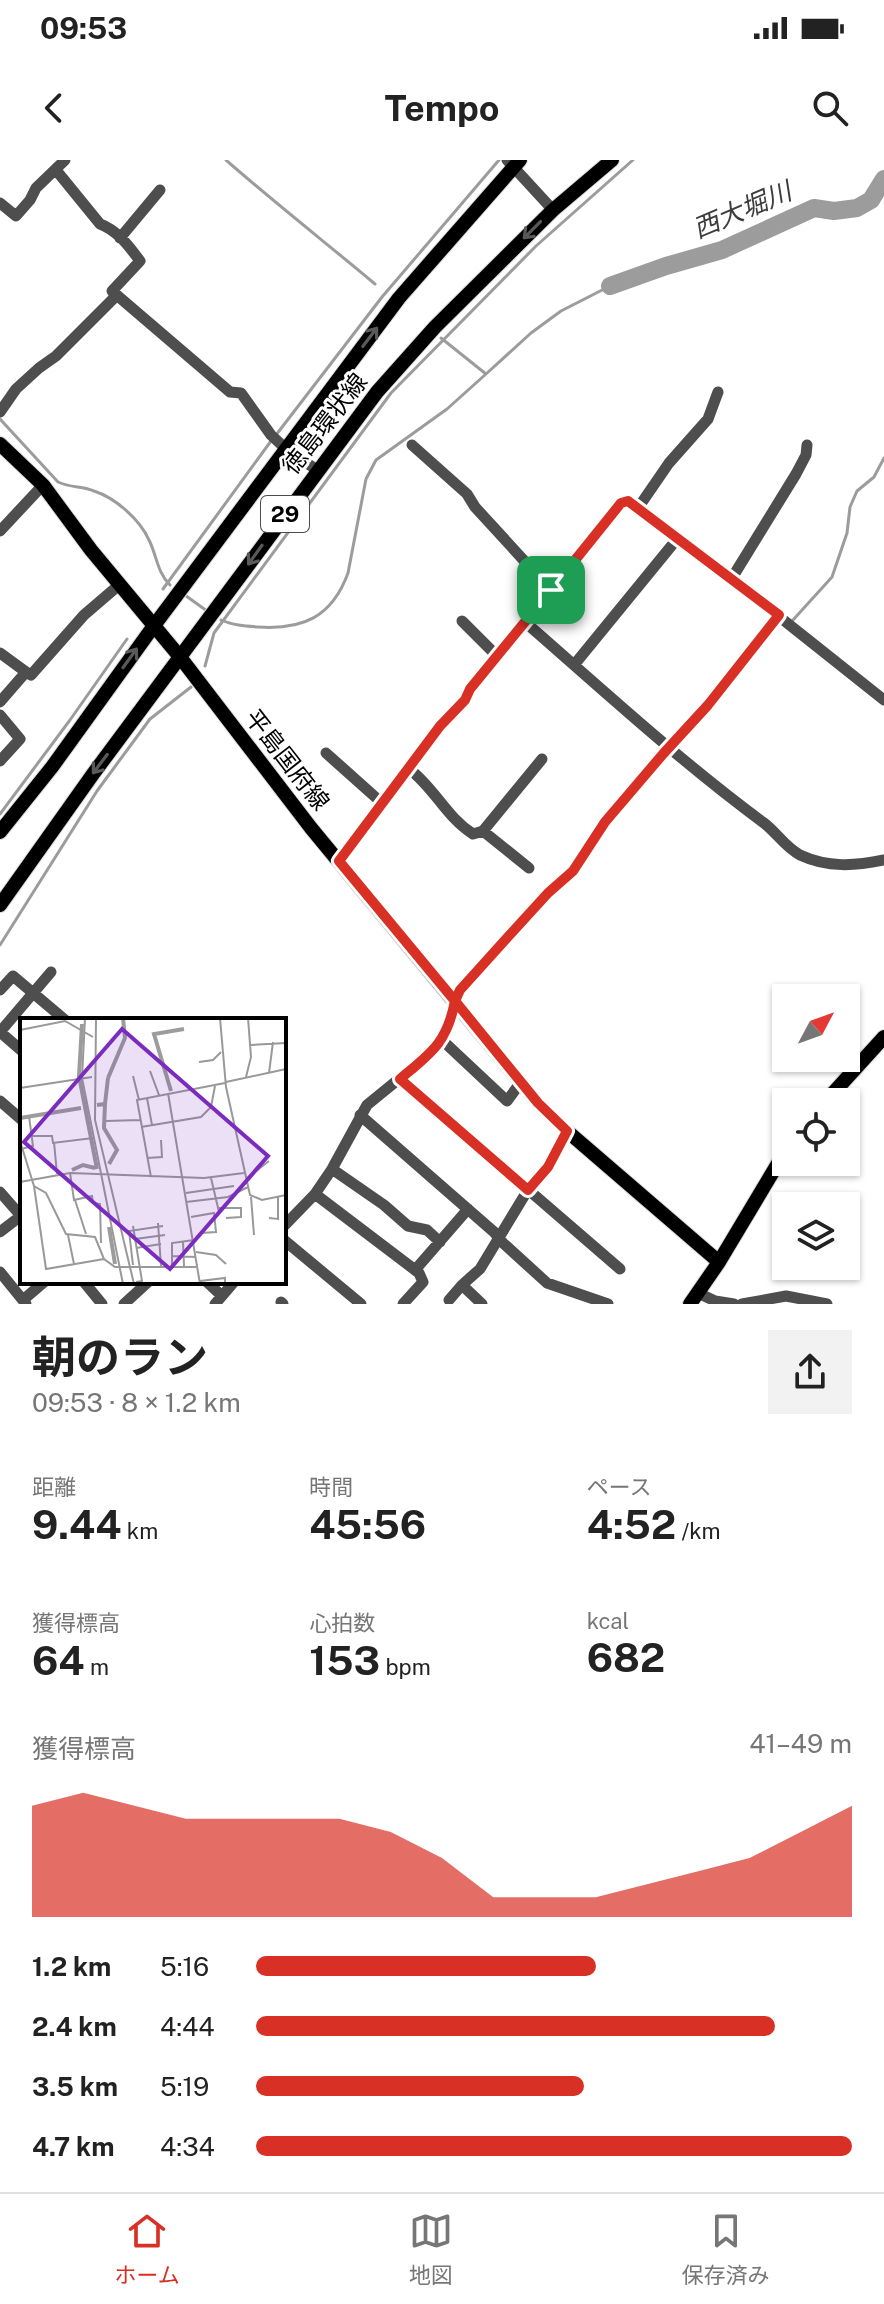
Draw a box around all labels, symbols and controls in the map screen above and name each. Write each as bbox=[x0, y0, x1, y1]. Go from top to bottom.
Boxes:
text: 09:53 bbox=[40, 10, 127, 46]
icon: back bbox=[32, 86, 76, 130]
icon: search bbox=[808, 86, 852, 130]
text: Tempo bbox=[385, 87, 500, 129]
water label: 西大堀川 bbox=[688, 174, 798, 244]
one-way arrow bbox=[523, 220, 542, 239]
one-way arrow bbox=[361, 327, 378, 348]
street label: 徳島環状線 bbox=[276, 367, 372, 479]
road number: 29 bbox=[261, 496, 309, 532]
one-way arrow bbox=[247, 544, 264, 565]
pin bbox=[517, 556, 585, 624]
icon: arrive bbox=[529, 568, 573, 612]
one-way arrow bbox=[122, 647, 139, 669]
street label: 平島国府線 bbox=[240, 703, 336, 815]
one-way arrow bbox=[92, 753, 109, 774]
north arrow bbox=[772, 984, 860, 1072]
map controls bbox=[772, 984, 860, 1280]
inset map bbox=[20, 1018, 286, 1284]
button: locate bbox=[772, 1088, 860, 1176]
button: layers bbox=[772, 1192, 860, 1280]
button: share bbox=[768, 1330, 852, 1414]
text: 朝のラン bbox=[32, 1331, 208, 1383]
text: 09:53 · 8 × 1.2 km bbox=[32, 1387, 241, 1418]
text: 距離 bbox=[32, 1474, 76, 1500]
text: 時間 bbox=[309, 1474, 353, 1500]
text: ペース bbox=[587, 1474, 652, 1500]
text: 9.44 bbox=[32, 1501, 122, 1548]
text: 45:56 bbox=[309, 1501, 426, 1548]
text: 4:52 bbox=[587, 1501, 676, 1548]
text: km bbox=[122, 1518, 158, 1544]
text: /km bbox=[676, 1518, 721, 1544]
text: kcal bbox=[587, 1608, 629, 1634]
text: 獲得標高 bbox=[32, 1610, 120, 1636]
text: 心拍数 bbox=[309, 1610, 375, 1636]
text: 682 bbox=[587, 1634, 665, 1681]
text: 64 bbox=[32, 1637, 85, 1684]
text: 153 bbox=[309, 1637, 380, 1684]
text: m bbox=[85, 1654, 109, 1680]
text: bpm bbox=[380, 1654, 431, 1680]
text: 41–49 m bbox=[749, 1728, 852, 1759]
text: 獲得標高 bbox=[32, 1733, 136, 1764]
text: 1.2 km bbox=[32, 1951, 111, 1982]
text: 5:16 bbox=[160, 1951, 209, 1982]
text: 2.4 km bbox=[32, 2011, 117, 2042]
text: 4:44 bbox=[160, 2011, 215, 2042]
text: 3.5 km bbox=[32, 2071, 118, 2102]
text: 5:19 bbox=[160, 2071, 209, 2102]
text: 4.7 km bbox=[32, 2131, 114, 2162]
text: 4:34 bbox=[160, 2131, 215, 2162]
tab: ホーム bbox=[114, 2209, 180, 2289]
tab: 地図 bbox=[409, 2209, 453, 2289]
tab: 保存済み bbox=[682, 2209, 770, 2289]

